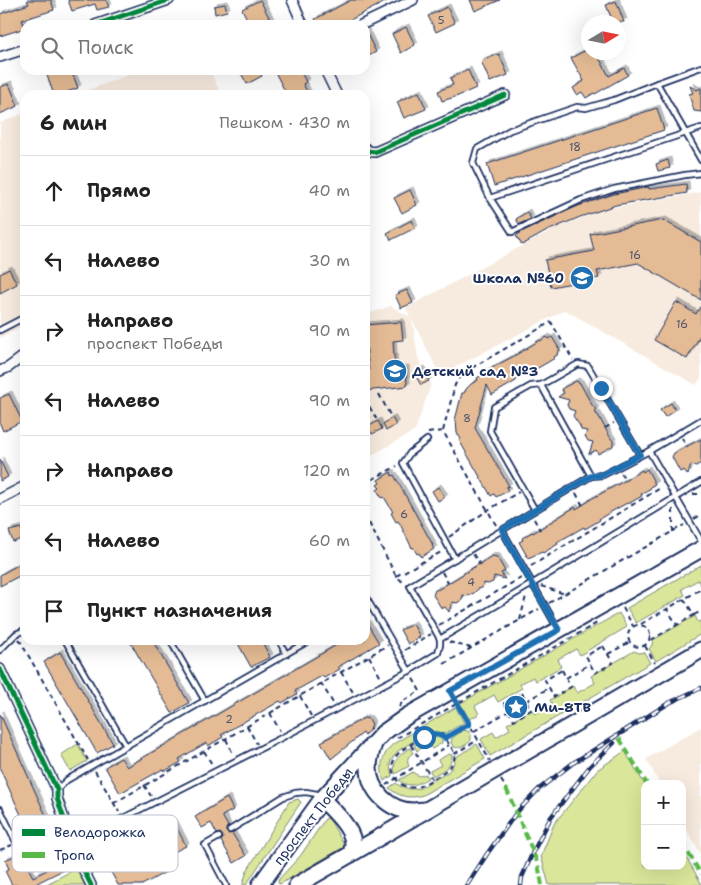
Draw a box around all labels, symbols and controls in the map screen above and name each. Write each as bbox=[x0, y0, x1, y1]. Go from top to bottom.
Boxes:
house number: 5 bbox=[438, 13, 445, 28]
north arrow bbox=[581, 15, 626, 60]
search box bbox=[20, 20, 370, 75]
icon: search bbox=[38, 34, 66, 62]
text: Поиск bbox=[78, 35, 133, 60]
text: 6 мин bbox=[40, 109, 107, 137]
text: Пешком · 430 m bbox=[219, 112, 350, 133]
house number: 18 bbox=[569, 140, 581, 155]
icon: ahead bbox=[40, 177, 68, 205]
text: Прямо bbox=[87, 178, 151, 203]
text: 40 m bbox=[308, 180, 350, 201]
icon: left bbox=[40, 247, 68, 275]
text: Налево bbox=[87, 248, 160, 273]
house number: 16 bbox=[629, 248, 641, 263]
text: 30 m bbox=[309, 250, 350, 271]
school or university icon: Школа №60 bbox=[569, 265, 595, 291]
place label: Школа №60 bbox=[473, 269, 564, 287]
text: Направо bbox=[87, 308, 173, 333]
icon: right bbox=[40, 317, 68, 345]
house number: 16 bbox=[676, 317, 688, 332]
text: 90 m bbox=[309, 320, 350, 341]
text: проспект Победы bbox=[87, 333, 223, 354]
school or university icon: Детский сад №3 bbox=[382, 358, 408, 384]
place label: Детский сад №3 bbox=[412, 362, 539, 380]
route end bbox=[590, 377, 613, 400]
icon: left bbox=[40, 387, 68, 415]
text: Налево bbox=[87, 388, 160, 413]
text: 90 m bbox=[309, 390, 350, 411]
house number: 8 bbox=[463, 411, 471, 426]
icon: right bbox=[40, 457, 68, 485]
text: Направо bbox=[87, 458, 173, 483]
text: 120 m bbox=[303, 460, 350, 481]
house number: 6 bbox=[400, 507, 408, 522]
icon: left bbox=[40, 527, 68, 555]
text: Налево bbox=[87, 528, 160, 553]
text: 60 m bbox=[309, 530, 350, 551]
house number: 4 bbox=[467, 575, 475, 590]
icon: arrive bbox=[40, 597, 68, 625]
text: Пункт назначения bbox=[87, 598, 272, 623]
place icon: Ми-8ТВ bbox=[503, 694, 529, 720]
place label: Ми-8ТВ bbox=[534, 698, 591, 716]
house number: 2 bbox=[225, 712, 233, 727]
route start bbox=[413, 726, 436, 749]
street label: проспект Победы bbox=[269, 764, 357, 868]
map controls bbox=[641, 780, 686, 870]
button: + bbox=[641, 780, 686, 825]
legend bbox=[12, 815, 178, 872]
text: Велодорожка bbox=[54, 823, 146, 841]
button: − bbox=[641, 825, 686, 870]
text: Тропа bbox=[54, 846, 95, 864]

